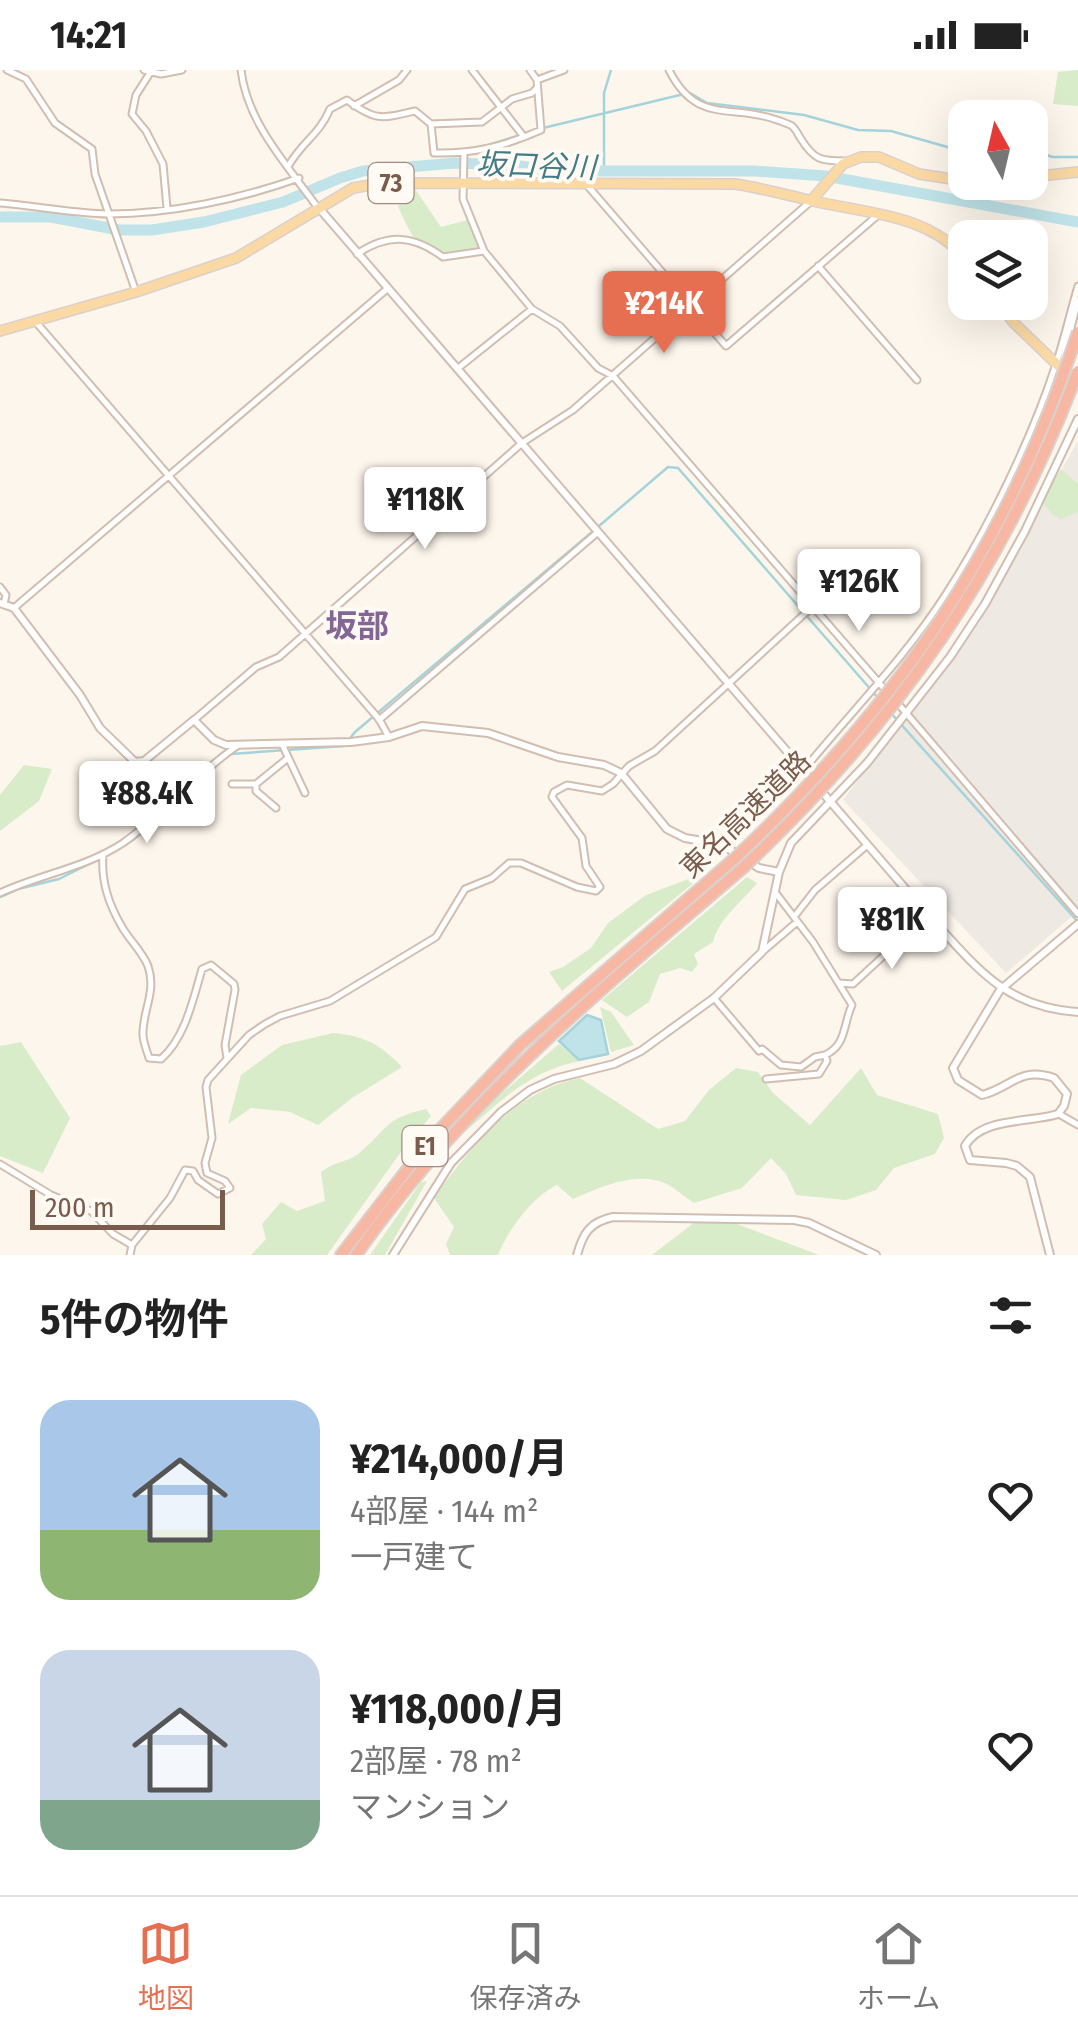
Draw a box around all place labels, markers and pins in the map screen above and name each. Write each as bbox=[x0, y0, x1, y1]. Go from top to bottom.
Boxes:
pin: ¥214K bbox=[594, 271, 734, 356]
pin: ¥118K bbox=[355, 467, 495, 552]
pin: ¥126K bbox=[789, 549, 929, 634]
pin: ¥88.4K bbox=[66, 761, 228, 846]
pin: ¥81K bbox=[833, 887, 951, 972]

